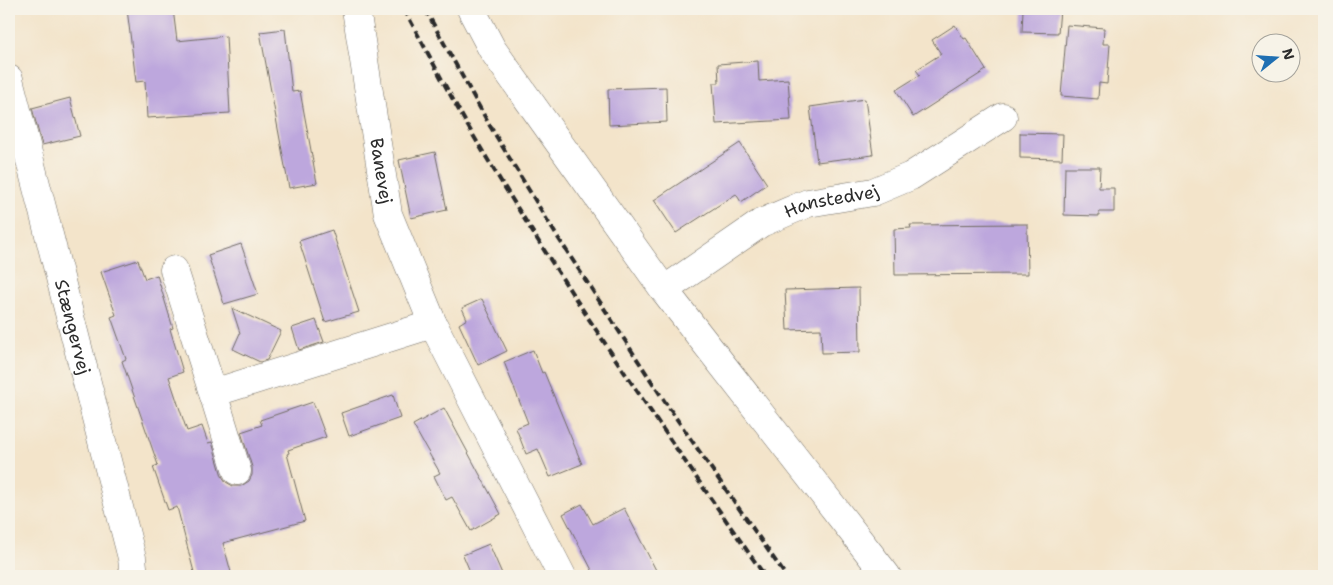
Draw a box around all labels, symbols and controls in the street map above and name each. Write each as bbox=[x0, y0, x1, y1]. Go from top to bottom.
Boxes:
north arrow bbox=[1250, 32, 1300, 82]
text: N bbox=[1278, 46, 1299, 62]
street label: Banevej bbox=[364, 136, 398, 206]
street label: Hanstedvej bbox=[780, 179, 883, 224]
street label: Stængervej bbox=[49, 277, 96, 377]

